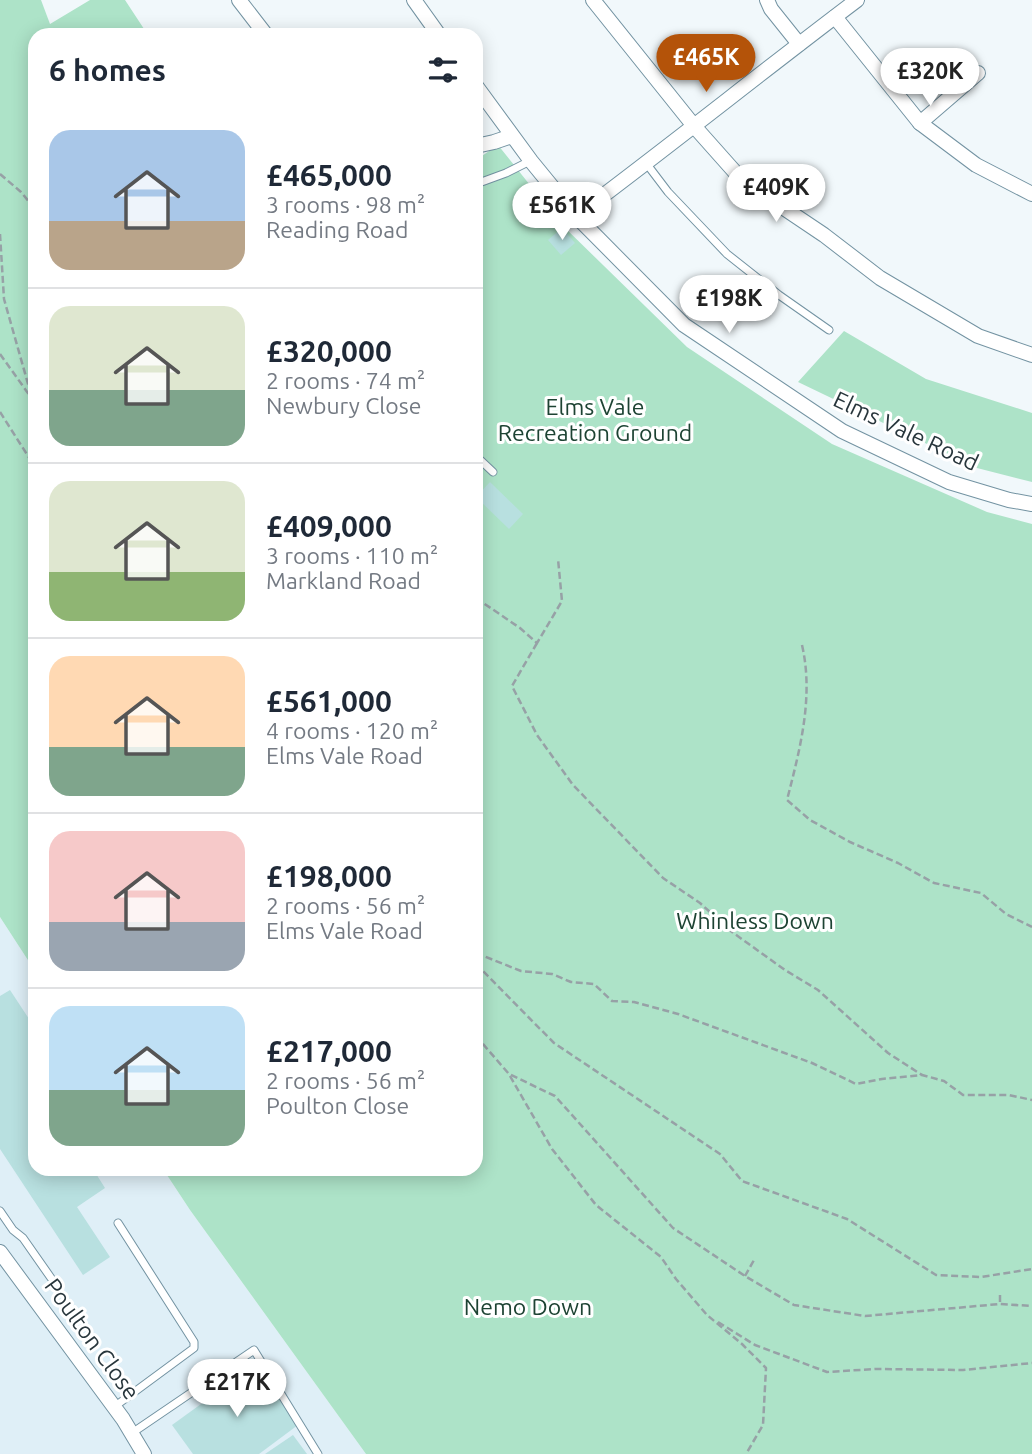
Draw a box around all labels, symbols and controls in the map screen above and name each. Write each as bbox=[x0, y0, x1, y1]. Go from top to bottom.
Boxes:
pin: £465K bbox=[657, 34, 755, 94]
text: £465K bbox=[672, 44, 740, 69]
pin: £320K bbox=[881, 48, 979, 108]
icon: filters bbox=[424, 51, 462, 89]
text: 6 homes bbox=[49, 53, 166, 87]
text: £320K bbox=[896, 58, 964, 83]
icon: home bbox=[105, 158, 189, 242]
text: £465,000 bbox=[266, 158, 392, 192]
pin: £409K bbox=[727, 164, 825, 224]
text: £409K bbox=[742, 174, 810, 199]
pin: £561K bbox=[513, 182, 611, 242]
text: 3 rooms · 98 m² bbox=[266, 192, 425, 217]
text: £561K bbox=[528, 192, 596, 217]
text: Reading Road bbox=[266, 217, 409, 242]
pin: £198K bbox=[680, 276, 778, 335]
text: £198K bbox=[695, 285, 763, 310]
icon: home bbox=[105, 334, 189, 418]
text: £320,000 bbox=[266, 334, 392, 368]
text: 2 rooms · 74 m² bbox=[266, 368, 425, 393]
street label: Elms Vale Road bbox=[830, 386, 983, 475]
text: Newbury Close bbox=[266, 393, 421, 418]
park label: Elms Vale Recreation Ground bbox=[498, 394, 692, 445]
icon: home bbox=[105, 509, 189, 593]
text: £409,000 bbox=[266, 509, 392, 543]
text: 3 rooms · 110 m² bbox=[266, 543, 438, 568]
text: Markland Road bbox=[266, 568, 421, 593]
icon: home bbox=[105, 684, 189, 768]
text: £561,000 bbox=[266, 684, 392, 718]
text: 4 rooms · 120 m² bbox=[266, 718, 438, 743]
text: Elms Vale Road bbox=[266, 743, 423, 768]
icon: home bbox=[105, 859, 189, 943]
text: £198,000 bbox=[266, 859, 392, 893]
text: 2 rooms · 56 m² bbox=[266, 893, 425, 918]
park label: Whinless Down bbox=[676, 908, 834, 933]
text: Elms Vale Road bbox=[266, 918, 423, 943]
icon: home bbox=[105, 1034, 189, 1118]
text: £217,000 bbox=[266, 1034, 392, 1068]
text: 2 rooms · 56 m² bbox=[266, 1068, 425, 1093]
text: Poulton Close bbox=[266, 1093, 409, 1118]
street label: Poulton Close bbox=[40, 1273, 145, 1404]
park label: Nemo Down bbox=[464, 1294, 592, 1319]
pin: £217K bbox=[188, 1360, 286, 1419]
text: £217K bbox=[203, 1369, 271, 1394]

